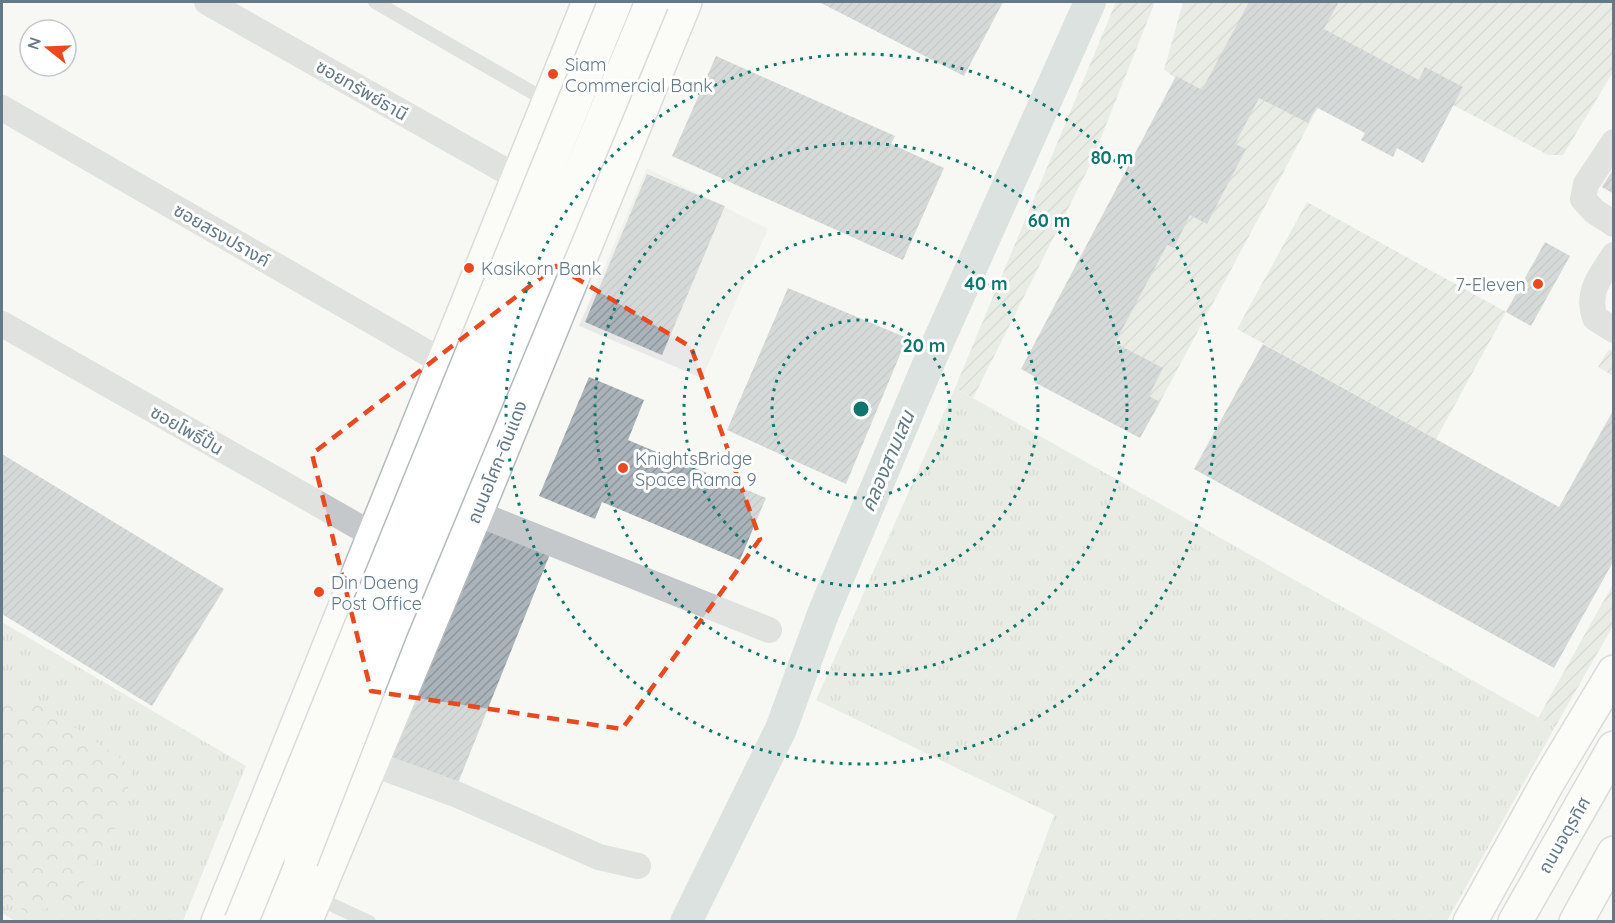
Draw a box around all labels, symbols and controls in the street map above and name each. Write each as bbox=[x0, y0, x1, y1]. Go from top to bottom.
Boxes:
north arrow bbox=[18, 18, 78, 78]
text: N bbox=[22, 35, 45, 52]
place label: Siam Commercial Bank bbox=[565, 53, 713, 97]
street label: ซอยทรัพย์ธานี bbox=[312, 55, 412, 125]
marker: Siam Commercial Bank bbox=[546, 67, 560, 81]
text: 80 m bbox=[1091, 146, 1133, 169]
street label: ซอยสรงปรางค์ bbox=[170, 198, 274, 272]
text: 60 m bbox=[1028, 209, 1070, 232]
place label: Kasikorn Bank bbox=[481, 257, 601, 280]
marker: Kasikorn Bank bbox=[462, 261, 476, 275]
text: 40 m bbox=[964, 272, 1008, 295]
place label: 7-Eleven bbox=[1455, 273, 1526, 296]
marker: 7-Eleven bbox=[1531, 277, 1545, 291]
text: 20 m bbox=[903, 334, 945, 357]
street label: ถนนอโศก-ดินแดง bbox=[462, 397, 532, 527]
centre of rings bbox=[851, 399, 871, 419]
street label: ซอยโพธิ์ปั้น bbox=[146, 400, 228, 460]
water label: คลองสามเสน bbox=[855, 405, 920, 515]
place label: KnightsBridge Space Rama 9 bbox=[635, 447, 757, 491]
marker: KnightsBridge Space Rama 9 bbox=[616, 461, 630, 475]
place label: Din Daeng Post Office bbox=[331, 571, 422, 615]
marker: Din Daeng Post Office bbox=[312, 585, 326, 599]
street label: ถนนจตุรทิศ bbox=[1533, 792, 1595, 878]

